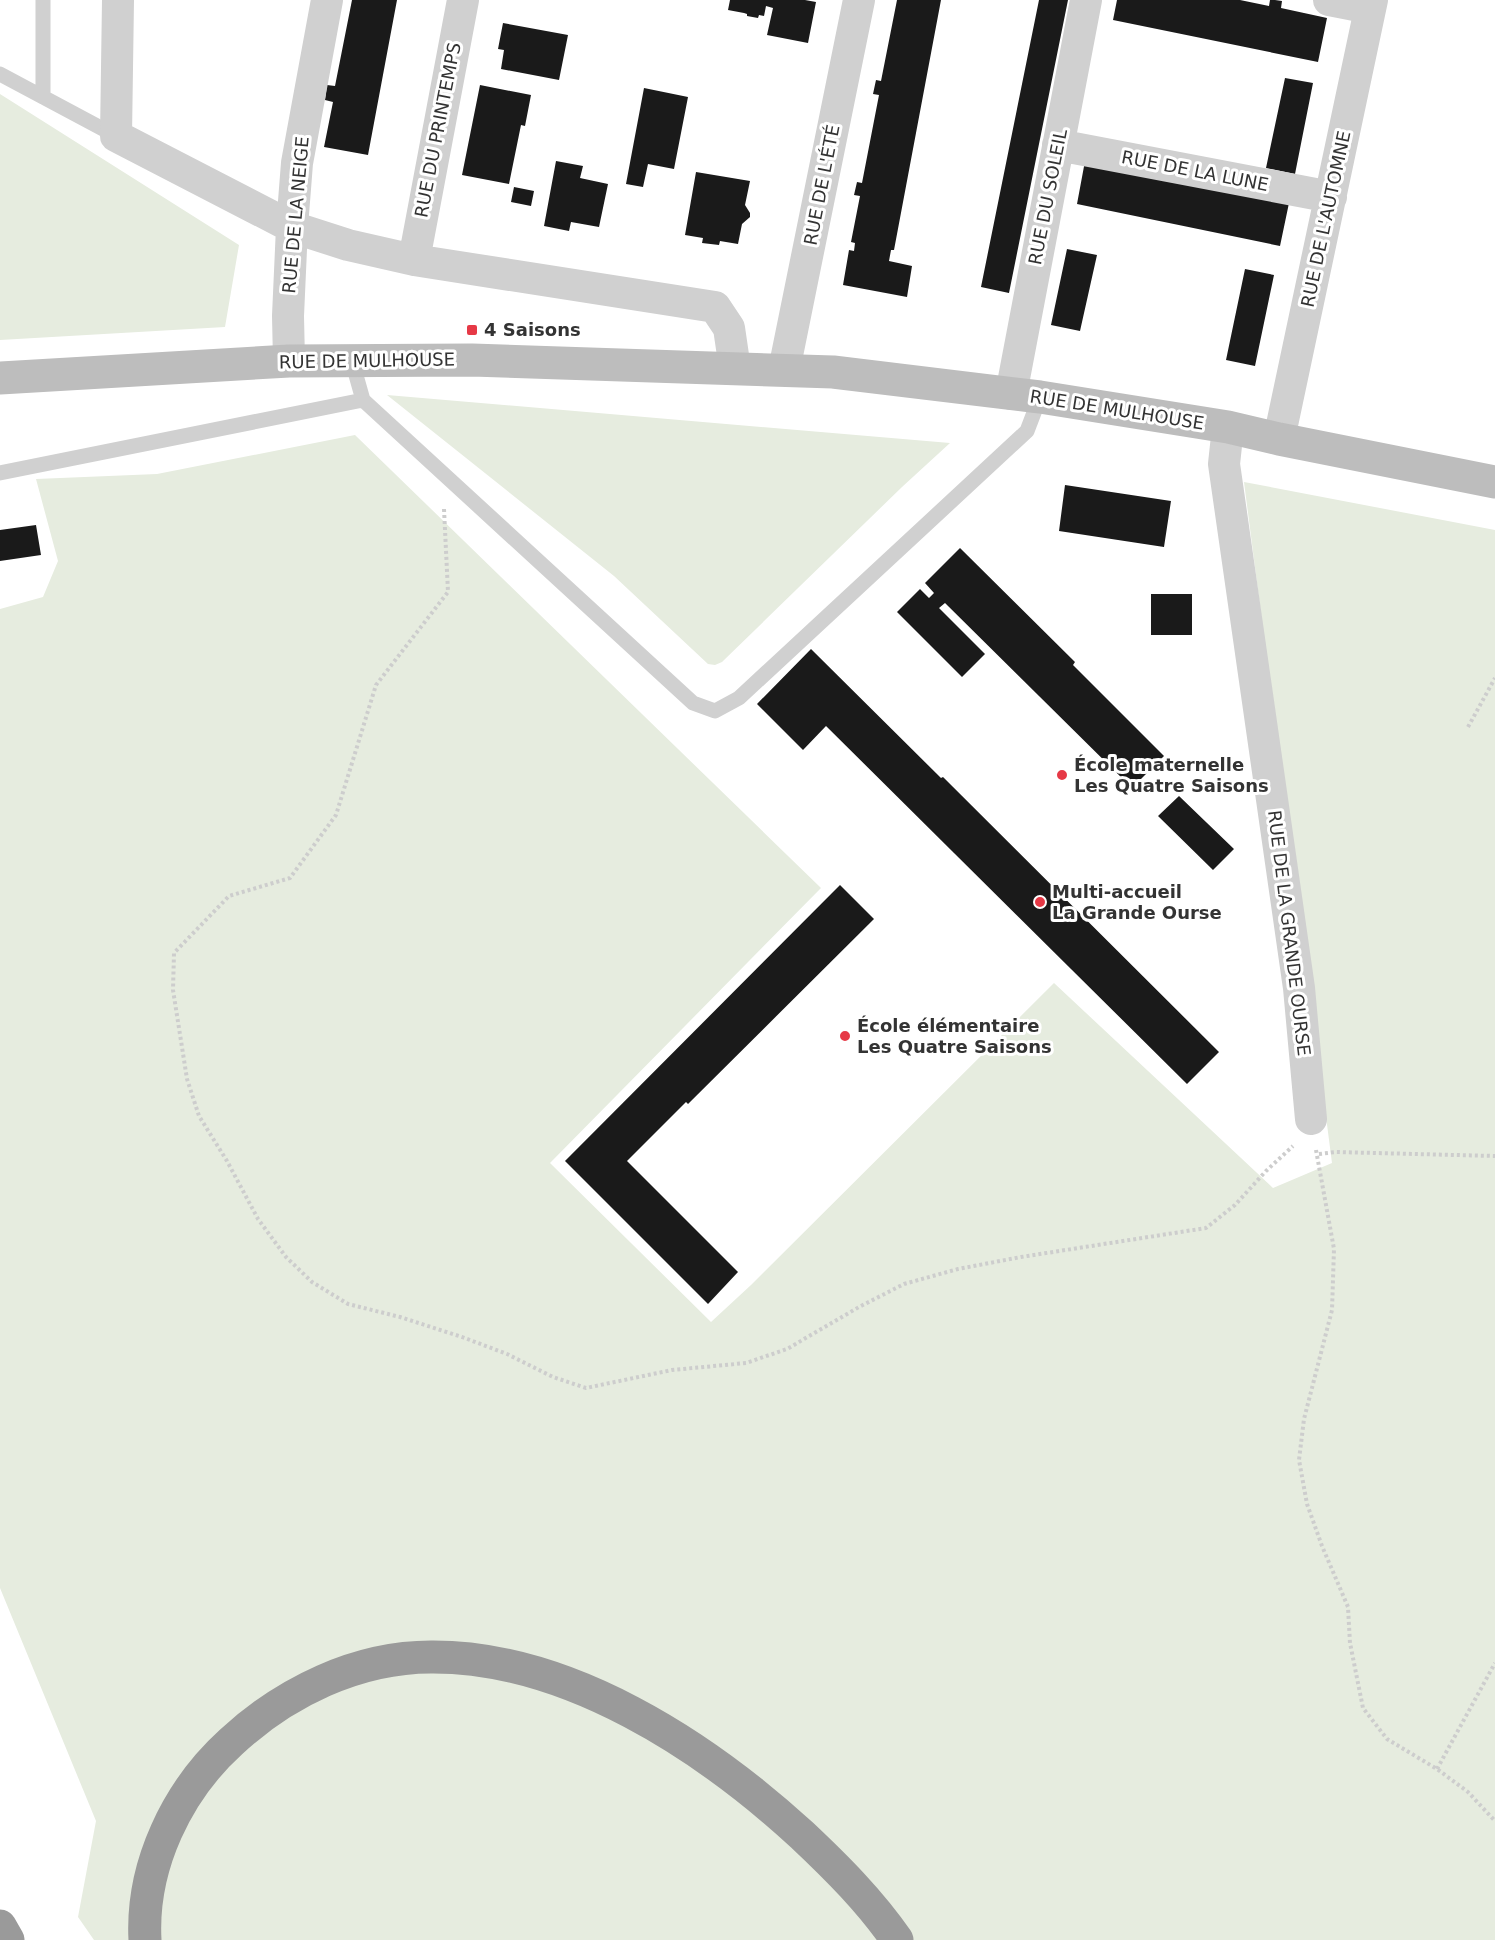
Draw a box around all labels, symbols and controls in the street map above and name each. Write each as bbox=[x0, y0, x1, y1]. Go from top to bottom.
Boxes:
street label: RUE DU PRINTEMPS bbox=[410, 41, 465, 219]
street label: RUE DE L'ÉTÉ bbox=[800, 123, 843, 247]
street label: RUE DU SOLEIL bbox=[1024, 127, 1071, 267]
street label: RUE DE L'AUTOMNE bbox=[1297, 129, 1354, 309]
street label: RUE DE LA NEIGE bbox=[278, 135, 313, 294]
street label: RUE DE LA LUNE bbox=[1120, 146, 1270, 195]
place label: 4 Saisons bbox=[484, 319, 581, 340]
marker: 4 Saisons bbox=[465, 323, 479, 337]
street label: RUE DE MULHOUSE bbox=[279, 348, 455, 373]
street label: RUE DE MULHOUSE bbox=[1028, 385, 1206, 434]
place label: École maternelle Les Quatre Saisons bbox=[1074, 754, 1269, 796]
marker: École maternelle Les Quatre Saisons bbox=[1055, 768, 1069, 782]
street label: RUE DE LA GRANDE OURSE bbox=[1264, 809, 1315, 1057]
place label: Multi-accueil La Grande Ourse bbox=[1052, 881, 1222, 923]
marker: Multi-accueil La Grande Ourse bbox=[1033, 895, 1047, 909]
place label: École élémentaire Les Quatre Saisons bbox=[857, 1015, 1052, 1057]
marker: École élémentaire Les Quatre Saisons bbox=[838, 1029, 852, 1043]

